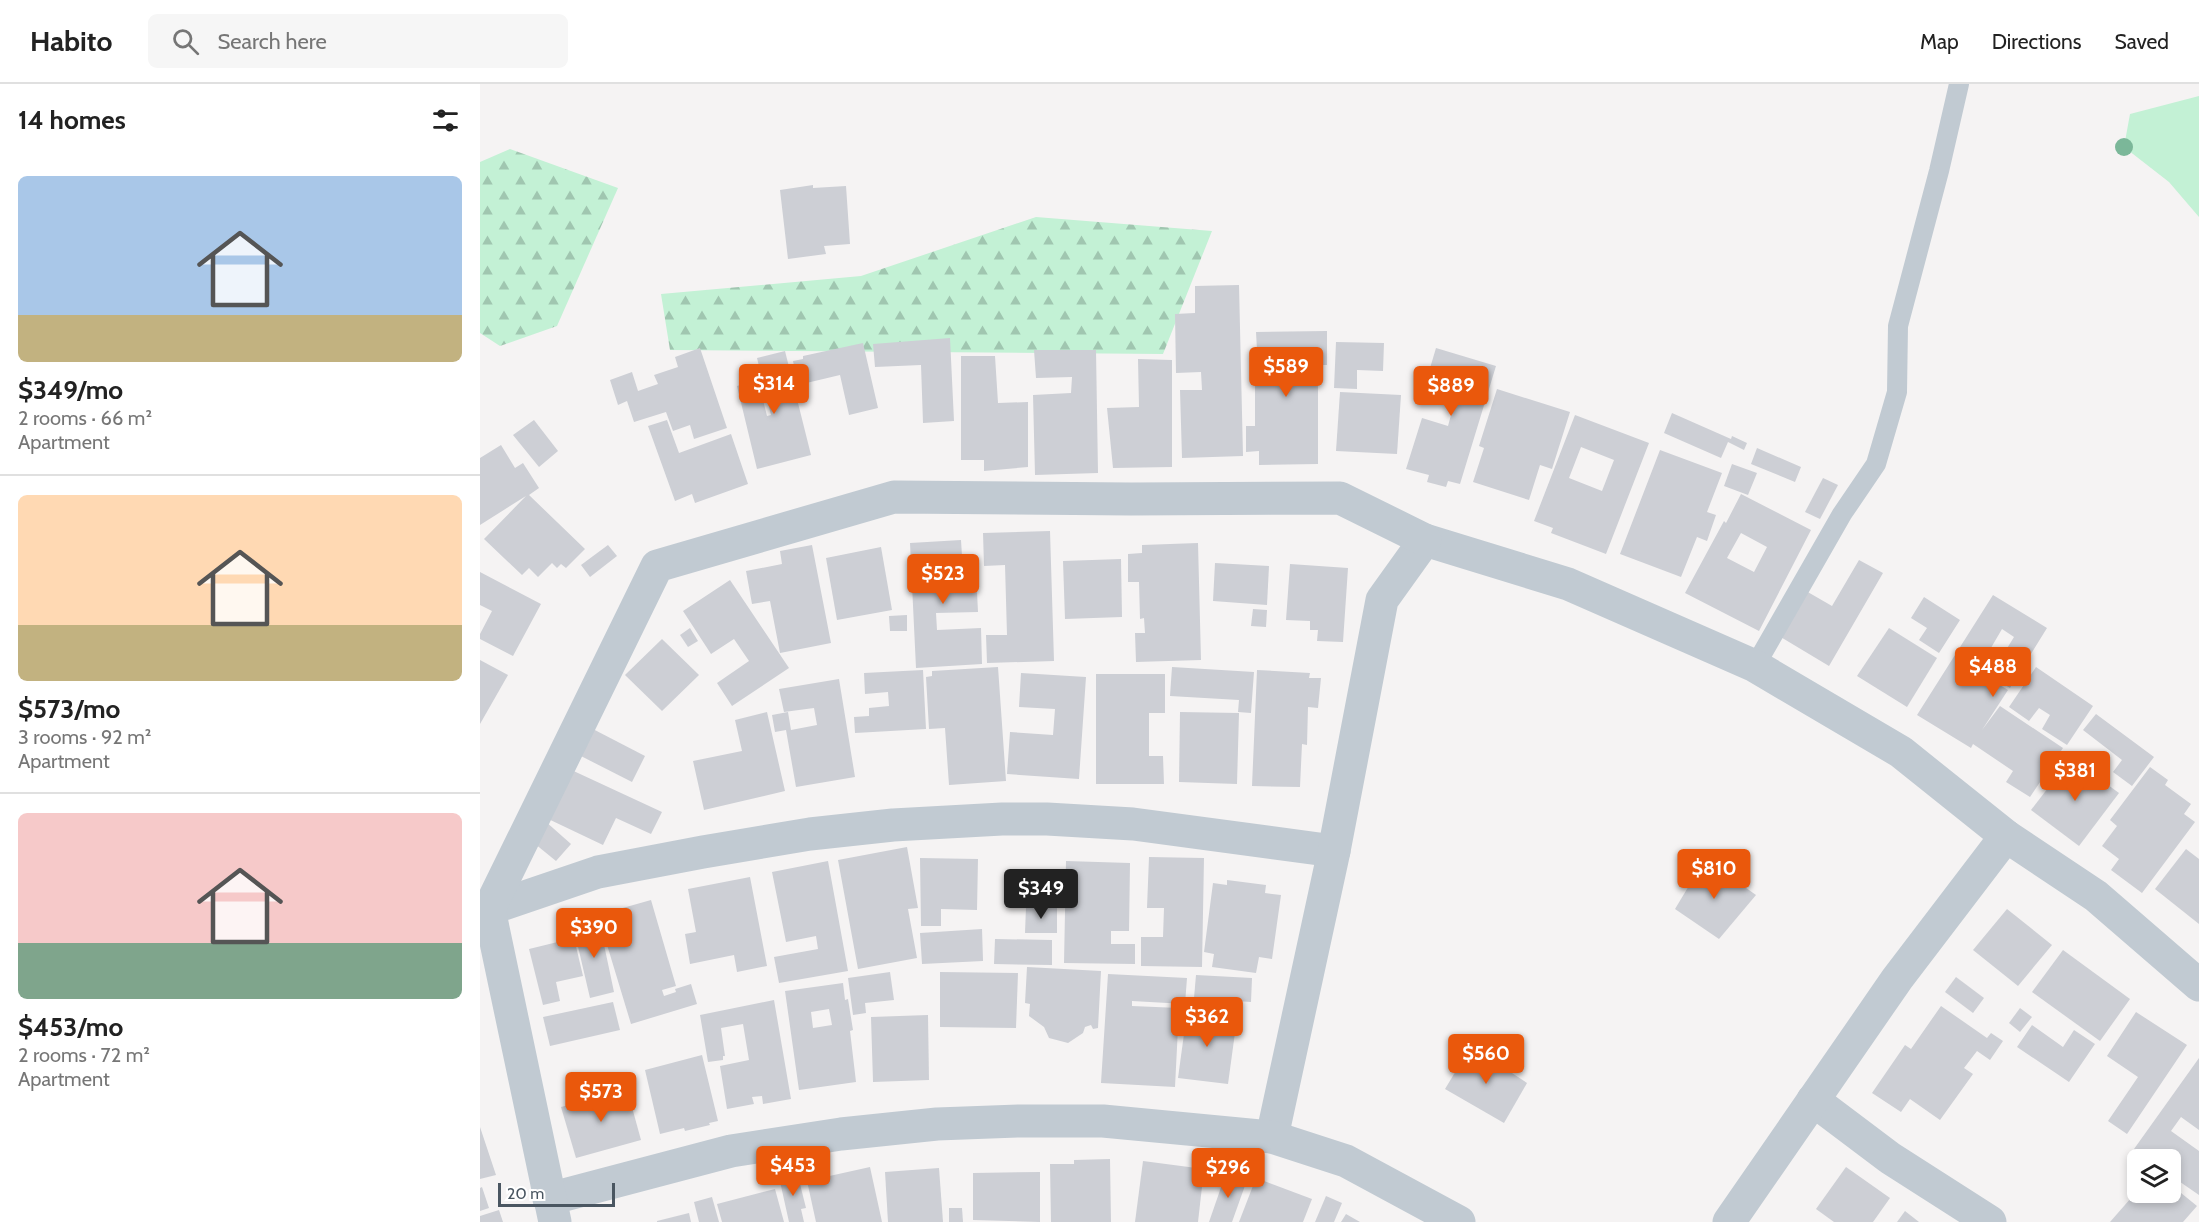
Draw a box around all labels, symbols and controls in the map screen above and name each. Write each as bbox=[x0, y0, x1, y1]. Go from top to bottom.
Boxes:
search box bbox=[148, 14, 568, 68]
text: Habito bbox=[30, 24, 112, 58]
icon: search bbox=[169, 25, 202, 58]
text: Search here bbox=[217, 28, 327, 55]
text: Map bbox=[1920, 29, 1959, 54]
text: Directions bbox=[1992, 29, 2081, 54]
text: Saved bbox=[2114, 29, 2169, 54]
text: 14 homes bbox=[18, 104, 126, 136]
icon: filters bbox=[429, 104, 462, 137]
icon: home bbox=[186, 215, 294, 323]
pin: $589 bbox=[1250, 347, 1322, 398]
text: $589 bbox=[1263, 354, 1309, 378]
pin: $314 bbox=[738, 364, 810, 415]
pin: $889 bbox=[1415, 366, 1487, 417]
text: $314 bbox=[753, 371, 795, 395]
text: $889 bbox=[1428, 373, 1475, 397]
text: $349/mo bbox=[18, 374, 123, 406]
text: 2 rooms · 66 m² bbox=[18, 406, 152, 430]
text: Apartment bbox=[18, 430, 110, 454]
icon: home bbox=[186, 534, 294, 642]
pin: $523 bbox=[907, 554, 979, 605]
text: $523 bbox=[921, 561, 965, 585]
pin: $488 bbox=[1957, 647, 2029, 698]
text: $488 bbox=[1969, 654, 2017, 678]
text: $573/mo bbox=[18, 693, 120, 725]
text: 3 rooms · 92 m² bbox=[18, 725, 151, 749]
text: Apartment bbox=[18, 749, 110, 773]
pin: $381 bbox=[2039, 751, 2111, 802]
text: $381 bbox=[2054, 758, 2096, 782]
pin: $810 bbox=[1678, 849, 1750, 900]
icon: home bbox=[186, 852, 294, 960]
text: $810 bbox=[1691, 856, 1737, 880]
pin: $349 bbox=[1005, 869, 1077, 920]
text: $349 bbox=[1018, 876, 1064, 900]
pin: $390 bbox=[558, 908, 630, 959]
text: $390 bbox=[570, 915, 618, 939]
pin: $362 bbox=[1171, 997, 1243, 1048]
text: $362 bbox=[1185, 1004, 1229, 1028]
text: $453/mo bbox=[18, 1011, 123, 1043]
pin: $560 bbox=[1450, 1034, 1522, 1085]
text: $560 bbox=[1462, 1041, 1510, 1065]
text: 2 rooms · 72 m² bbox=[18, 1043, 150, 1067]
text: Apartment bbox=[18, 1067, 110, 1091]
pin: $573 bbox=[565, 1072, 637, 1123]
text: $573 bbox=[579, 1079, 623, 1103]
pin: $453 bbox=[757, 1146, 829, 1197]
pin: $296 bbox=[1192, 1148, 1264, 1199]
map controls bbox=[2127, 1149, 2181, 1203]
button: layers bbox=[2127, 1149, 2181, 1203]
text: $453 bbox=[770, 1153, 816, 1177]
text: $296 bbox=[1206, 1155, 1250, 1179]
scale bar bbox=[498, 1180, 615, 1208]
text: 20 m bbox=[507, 1184, 544, 1203]

